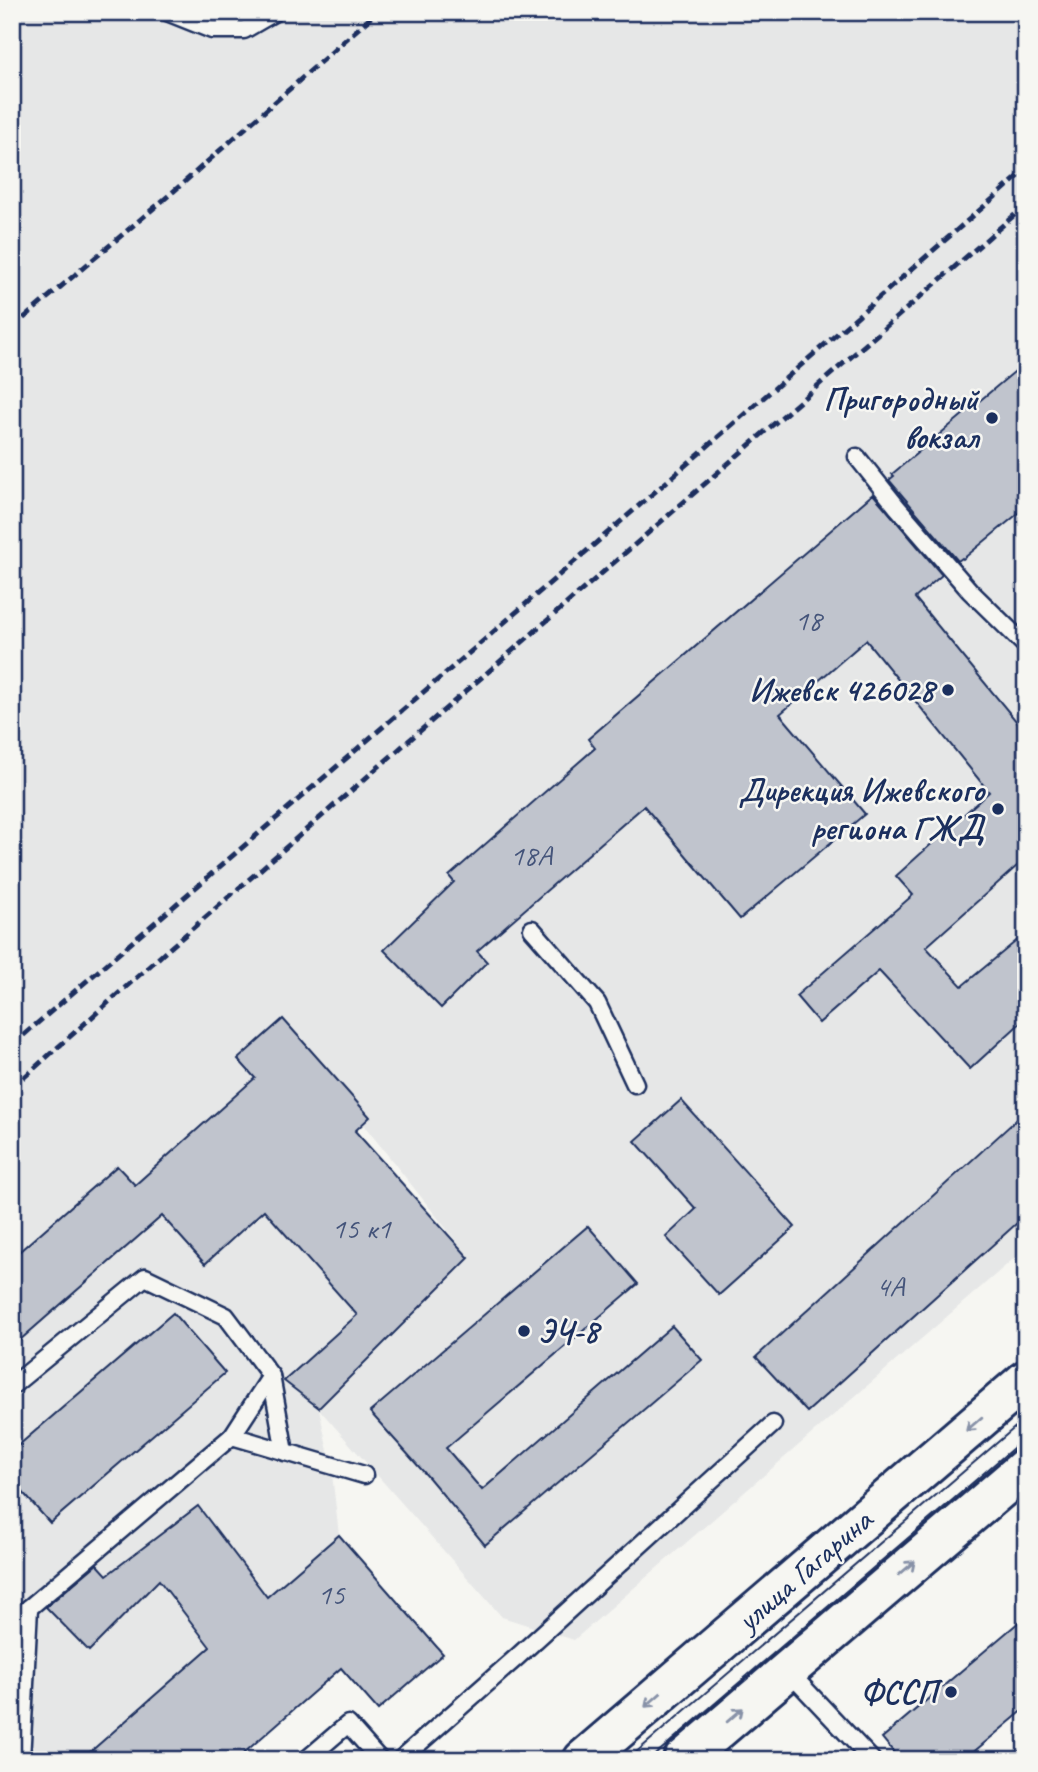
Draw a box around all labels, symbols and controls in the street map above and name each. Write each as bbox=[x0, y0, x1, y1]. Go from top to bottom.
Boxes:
place label: Пригородный вокзал bbox=[823, 378, 980, 458]
marker: Пригородный вокзал bbox=[984, 410, 1000, 426]
house number: 18 bbox=[795, 601, 824, 639]
place label: Ижевск 426028 bbox=[749, 669, 938, 711]
marker: Ижевск 426028 bbox=[940, 682, 956, 698]
place label: Дирекция Ижевского региона ГЖД bbox=[739, 769, 986, 849]
marker: Дирекция Ижевского региона ГЖД bbox=[990, 801, 1006, 817]
house number: 18А bbox=[510, 836, 554, 874]
house number: 15 к1 bbox=[332, 1209, 392, 1247]
house number: 4А bbox=[876, 1267, 906, 1305]
place label: ЭЧ-8 bbox=[538, 1310, 603, 1352]
marker: ЭЧ-8 bbox=[516, 1323, 532, 1339]
one-way arrow bbox=[965, 1416, 983, 1432]
street label: улица Гагарина bbox=[726, 1498, 883, 1642]
one-way arrow bbox=[898, 1560, 916, 1576]
house number: 15 bbox=[318, 1575, 346, 1613]
place label: ФССП bbox=[861, 1671, 943, 1713]
marker: ФССП bbox=[943, 1684, 959, 1700]
one-way arrow bbox=[644, 1692, 662, 1708]
one-way arrow bbox=[725, 1707, 743, 1723]

